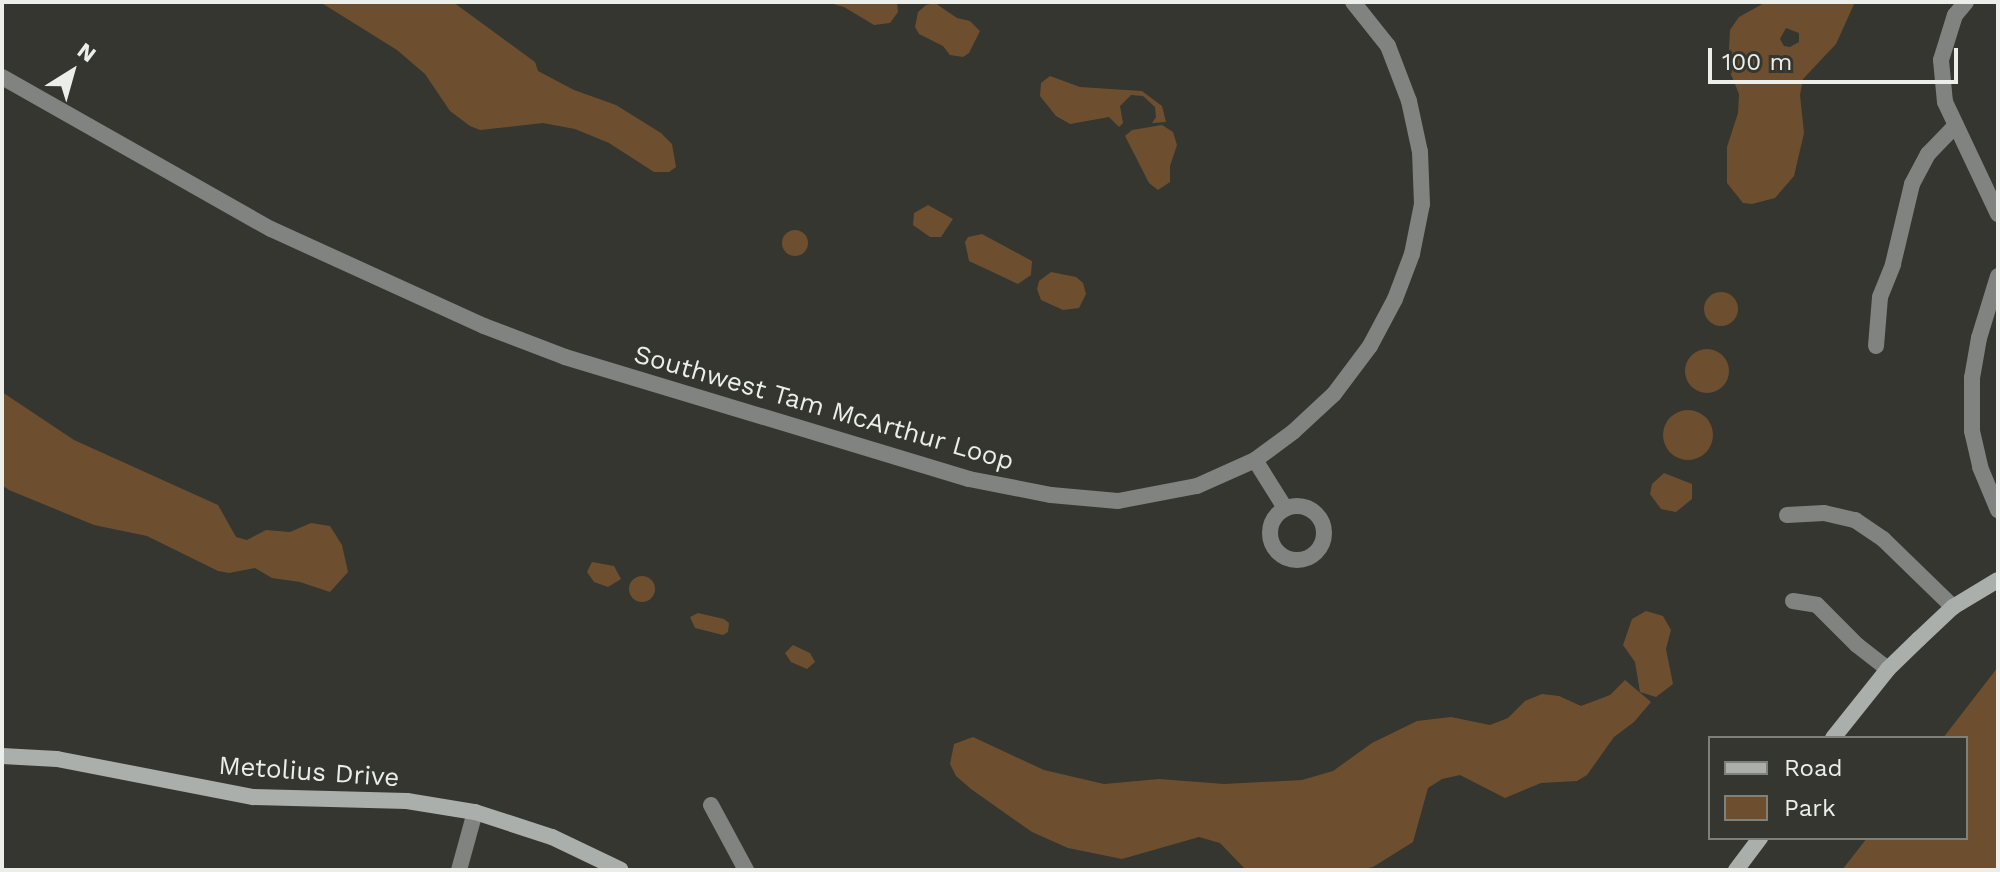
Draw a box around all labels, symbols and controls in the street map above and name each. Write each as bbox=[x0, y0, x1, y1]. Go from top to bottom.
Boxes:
north arrow bbox=[32, 32, 112, 112]
scale bar bbox=[1712, 32, 1962, 82]
text: N bbox=[73, 38, 101, 67]
text: 100 m bbox=[1722, 48, 1792, 76]
street label: Southwest Tam McArthur Loop bbox=[630, 339, 1018, 477]
legend bbox=[1708, 736, 1968, 840]
street label: Metolius Drive bbox=[218, 750, 400, 794]
text: Road bbox=[1784, 754, 1843, 782]
text: Park bbox=[1784, 794, 1836, 822]

